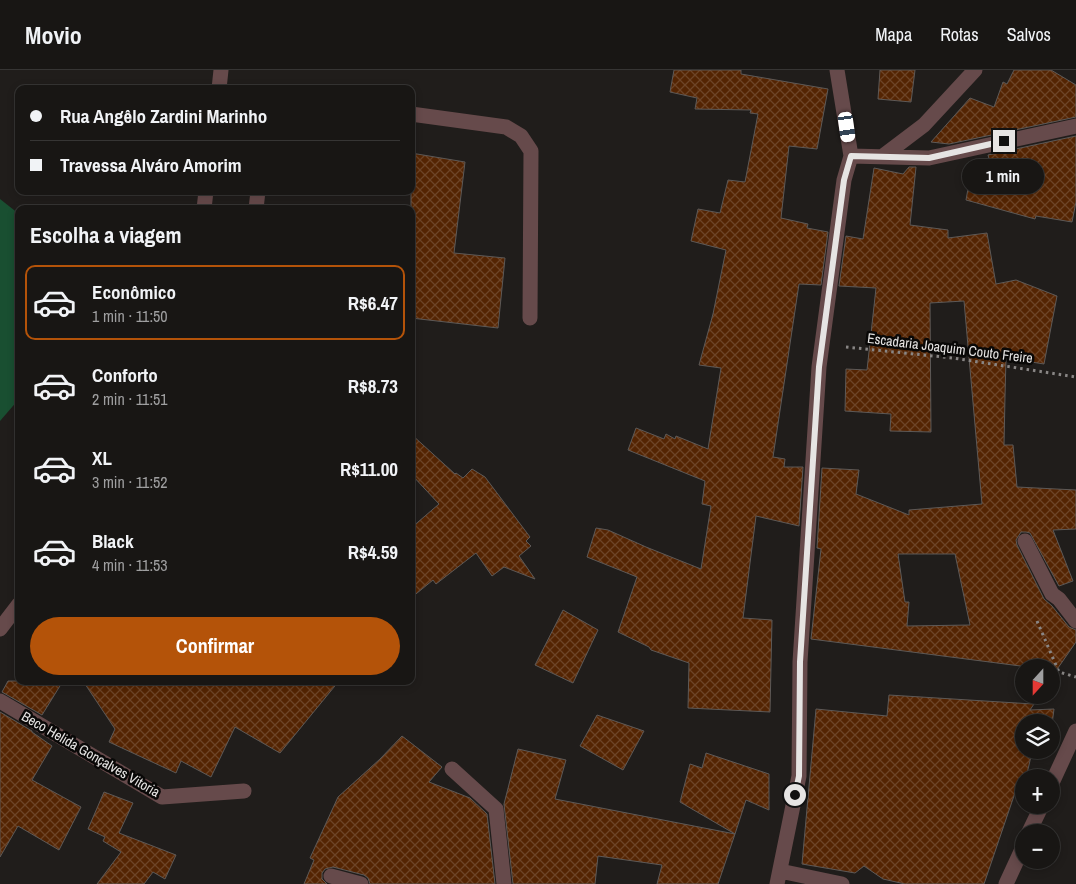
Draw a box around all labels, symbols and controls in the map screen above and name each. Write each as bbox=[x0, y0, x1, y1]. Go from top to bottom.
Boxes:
text: Movio bbox=[25, 19, 82, 51]
text: Mapa bbox=[875, 22, 912, 47]
text: Rotas bbox=[940, 22, 979, 47]
text: Salvos bbox=[1007, 22, 1051, 47]
text: Rua Angêlo Zardini Marinho bbox=[60, 103, 267, 129]
car bbox=[837, 111, 856, 143]
route end bbox=[993, 130, 1015, 152]
text: Travessa Alváro Amorim bbox=[60, 152, 242, 178]
callout: 1 min bbox=[963, 158, 1045, 194]
text: 1 min bbox=[986, 165, 1020, 187]
text: Escolha a viagem bbox=[30, 220, 181, 250]
text: Econômico bbox=[92, 279, 176, 305]
icon: car bbox=[32, 280, 77, 325]
text: R$6.47 bbox=[348, 290, 398, 316]
text: 1 min · 11:50 bbox=[92, 305, 168, 327]
street label: Escadaria Joaquim Couto Freire bbox=[866, 329, 1034, 367]
text: Conforto bbox=[92, 362, 158, 388]
icon: car bbox=[32, 363, 77, 408]
text: R$8.73 bbox=[348, 373, 398, 399]
text: 2 min · 11:51 bbox=[92, 388, 168, 410]
text: XL bbox=[92, 445, 112, 471]
icon: car bbox=[32, 446, 77, 491]
text: R$11.00 bbox=[340, 456, 398, 482]
text: 3 min · 11:52 bbox=[92, 471, 168, 493]
text: Black bbox=[92, 528, 134, 554]
icon: car bbox=[32, 529, 77, 574]
text: R$4.59 bbox=[348, 539, 398, 565]
text: 4 min · 11:53 bbox=[92, 554, 168, 576]
button: Confirmar bbox=[30, 617, 400, 675]
north arrow bbox=[1015, 659, 1060, 704]
map controls bbox=[1015, 659, 1060, 869]
street label: Beco Helida Gonçalves Vitoria bbox=[19, 707, 164, 801]
button: layers bbox=[1015, 714, 1060, 759]
button: + bbox=[1015, 769, 1060, 814]
route start bbox=[784, 784, 806, 806]
button: − bbox=[1015, 824, 1060, 869]

